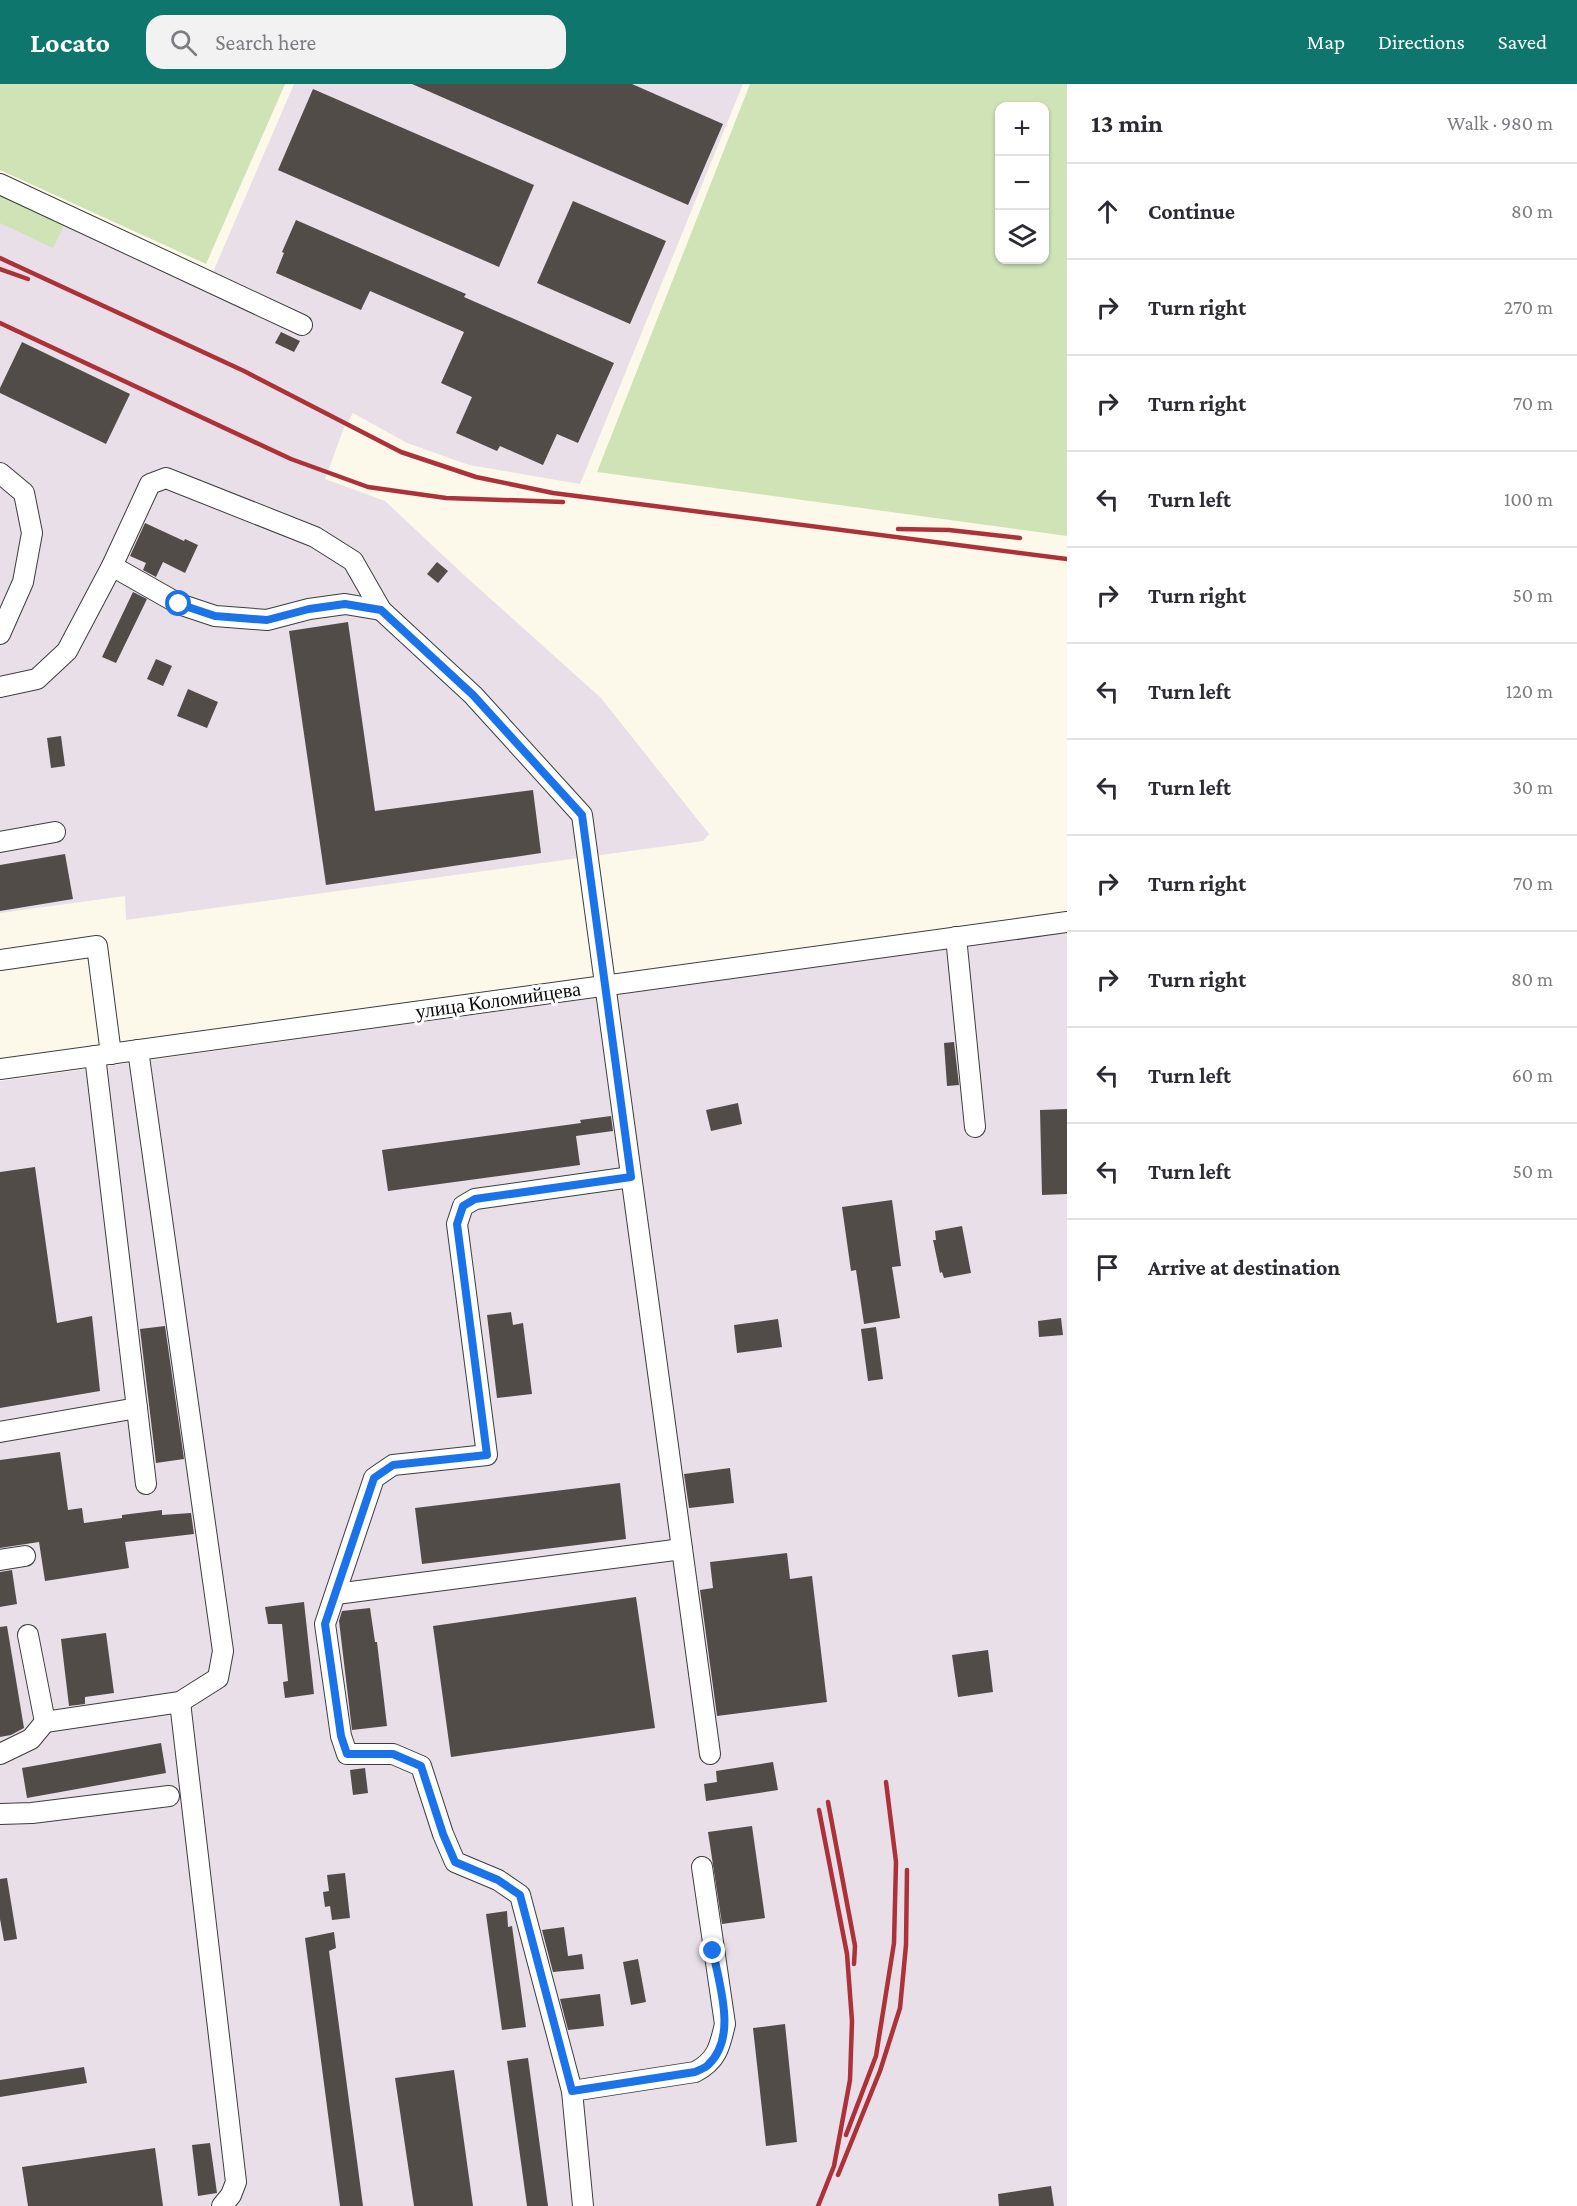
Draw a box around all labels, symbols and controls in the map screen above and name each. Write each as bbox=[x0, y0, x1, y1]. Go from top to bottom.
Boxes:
search box bbox=[146, 15, 566, 69]
icon: search bbox=[167, 26, 200, 59]
text: Locato bbox=[30, 27, 110, 58]
text: Search here bbox=[215, 30, 316, 55]
text: Map bbox=[1307, 30, 1345, 54]
text: Directions bbox=[1378, 30, 1465, 54]
text: Saved bbox=[1498, 30, 1547, 54]
map controls bbox=[995, 102, 1049, 264]
button: + bbox=[995, 102, 1049, 156]
text: 13 min bbox=[1091, 109, 1163, 138]
text: Walk · 980 m bbox=[1447, 112, 1553, 134]
button: − bbox=[995, 156, 1049, 210]
icon: ahead bbox=[1091, 195, 1124, 228]
text: Continue bbox=[1148, 199, 1235, 224]
text: 80 m bbox=[1511, 200, 1553, 222]
button: layers bbox=[995, 210, 1049, 264]
icon: right bbox=[1091, 291, 1124, 324]
text: Turn right bbox=[1148, 295, 1246, 320]
text: 270 m bbox=[1504, 296, 1553, 318]
icon: right bbox=[1091, 387, 1124, 420]
text: Turn right bbox=[1148, 391, 1246, 416]
text: 70 m bbox=[1513, 392, 1553, 414]
icon: left bbox=[1091, 483, 1124, 516]
text: Turn left bbox=[1148, 487, 1231, 512]
text: 100 m bbox=[1504, 488, 1553, 510]
icon: right bbox=[1091, 579, 1124, 612]
text: Turn right bbox=[1148, 583, 1246, 608]
text: 50 m bbox=[1512, 584, 1553, 606]
route start bbox=[165, 590, 191, 616]
icon: left bbox=[1091, 675, 1124, 708]
text: Turn left bbox=[1148, 679, 1231, 704]
text: 120 m bbox=[1506, 680, 1553, 702]
icon: left bbox=[1091, 771, 1124, 804]
text: Turn left bbox=[1148, 775, 1231, 800]
text: 30 m bbox=[1512, 776, 1553, 798]
icon: right bbox=[1091, 867, 1124, 900]
text: Turn right bbox=[1148, 871, 1246, 896]
text: 70 m bbox=[1513, 872, 1553, 894]
icon: right bbox=[1091, 963, 1124, 996]
text: Turn right bbox=[1148, 967, 1246, 992]
text: 80 m bbox=[1511, 968, 1553, 990]
street label: улица Коломийцева bbox=[414, 978, 582, 1023]
icon: left bbox=[1091, 1059, 1124, 1092]
text: Turn left bbox=[1148, 1063, 1231, 1088]
text: 60 m bbox=[1512, 1064, 1553, 1086]
icon: left bbox=[1091, 1155, 1124, 1188]
text: Turn left bbox=[1148, 1159, 1231, 1184]
text: 50 m bbox=[1512, 1160, 1553, 1182]
icon: arrive bbox=[1091, 1251, 1124, 1284]
text: Arrive at destination bbox=[1148, 1255, 1340, 1280]
route end bbox=[699, 1937, 725, 1963]

